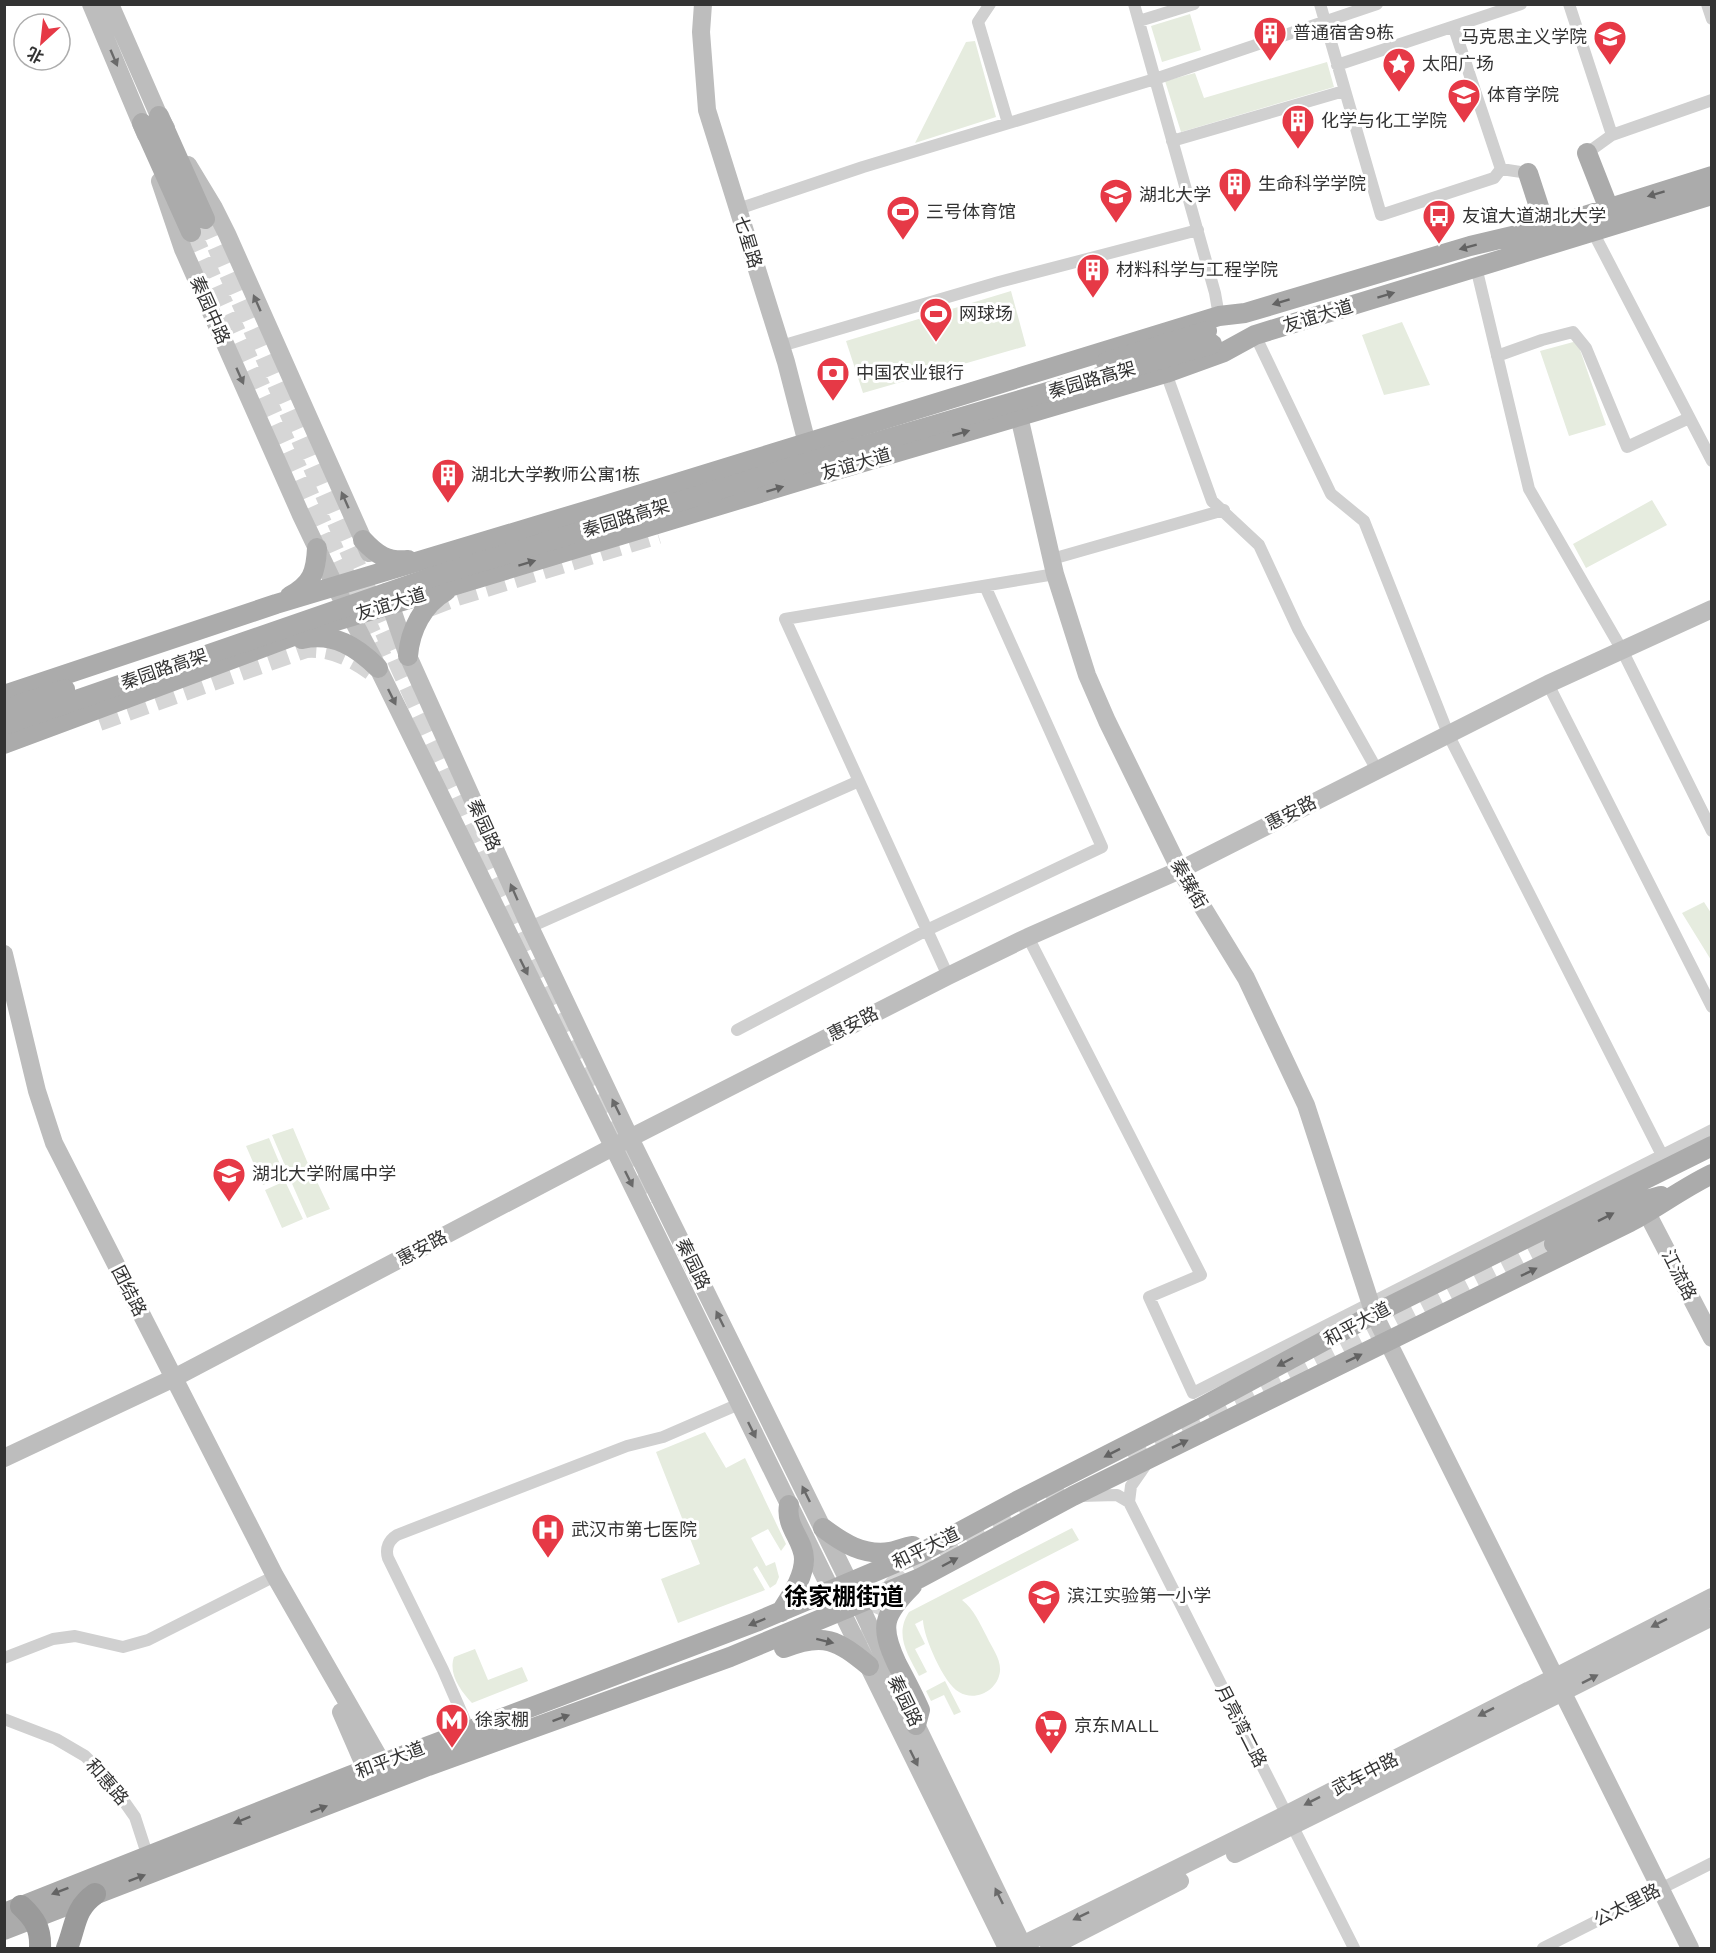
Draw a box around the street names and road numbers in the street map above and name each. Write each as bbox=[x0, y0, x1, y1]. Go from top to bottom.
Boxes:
street label: 七星路 bbox=[731, 213, 766, 271]
street label: 秦园中路 bbox=[186, 273, 235, 347]
street label: 友谊大道 bbox=[1280, 295, 1355, 336]
street label: 秦园路高架 bbox=[1046, 357, 1138, 402]
street label: 友谊大道 bbox=[818, 444, 893, 484]
street label: 秦园路高架 bbox=[580, 494, 672, 541]
street label: 友谊大道 bbox=[353, 583, 428, 624]
street label: 秦园路高架 bbox=[118, 644, 210, 693]
street label: 惠安路 bbox=[1262, 791, 1320, 834]
street label: 秦园路 bbox=[464, 796, 505, 854]
street label: 秦臻街 bbox=[1167, 855, 1212, 912]
street label: 惠安路 bbox=[824, 1002, 882, 1045]
street label: 惠安路 bbox=[393, 1226, 451, 1270]
street label: 秦园路 bbox=[672, 1235, 715, 1293]
street label: 江流路 bbox=[1658, 1246, 1701, 1304]
street label: 团结路 bbox=[108, 1262, 151, 1320]
street label: 和平大道 bbox=[1320, 1297, 1393, 1350]
street label: 和平大道 bbox=[889, 1522, 963, 1573]
street label: 秦园路 bbox=[884, 1672, 927, 1730]
street label: 月亮湾二路 bbox=[1212, 1681, 1271, 1771]
street label: 和平大道 bbox=[352, 1737, 427, 1782]
street label: 武车中路 bbox=[1328, 1748, 1402, 1799]
street label: 和惠路 bbox=[82, 1754, 133, 1809]
street label: 公太里路 bbox=[1590, 1879, 1664, 1930]

